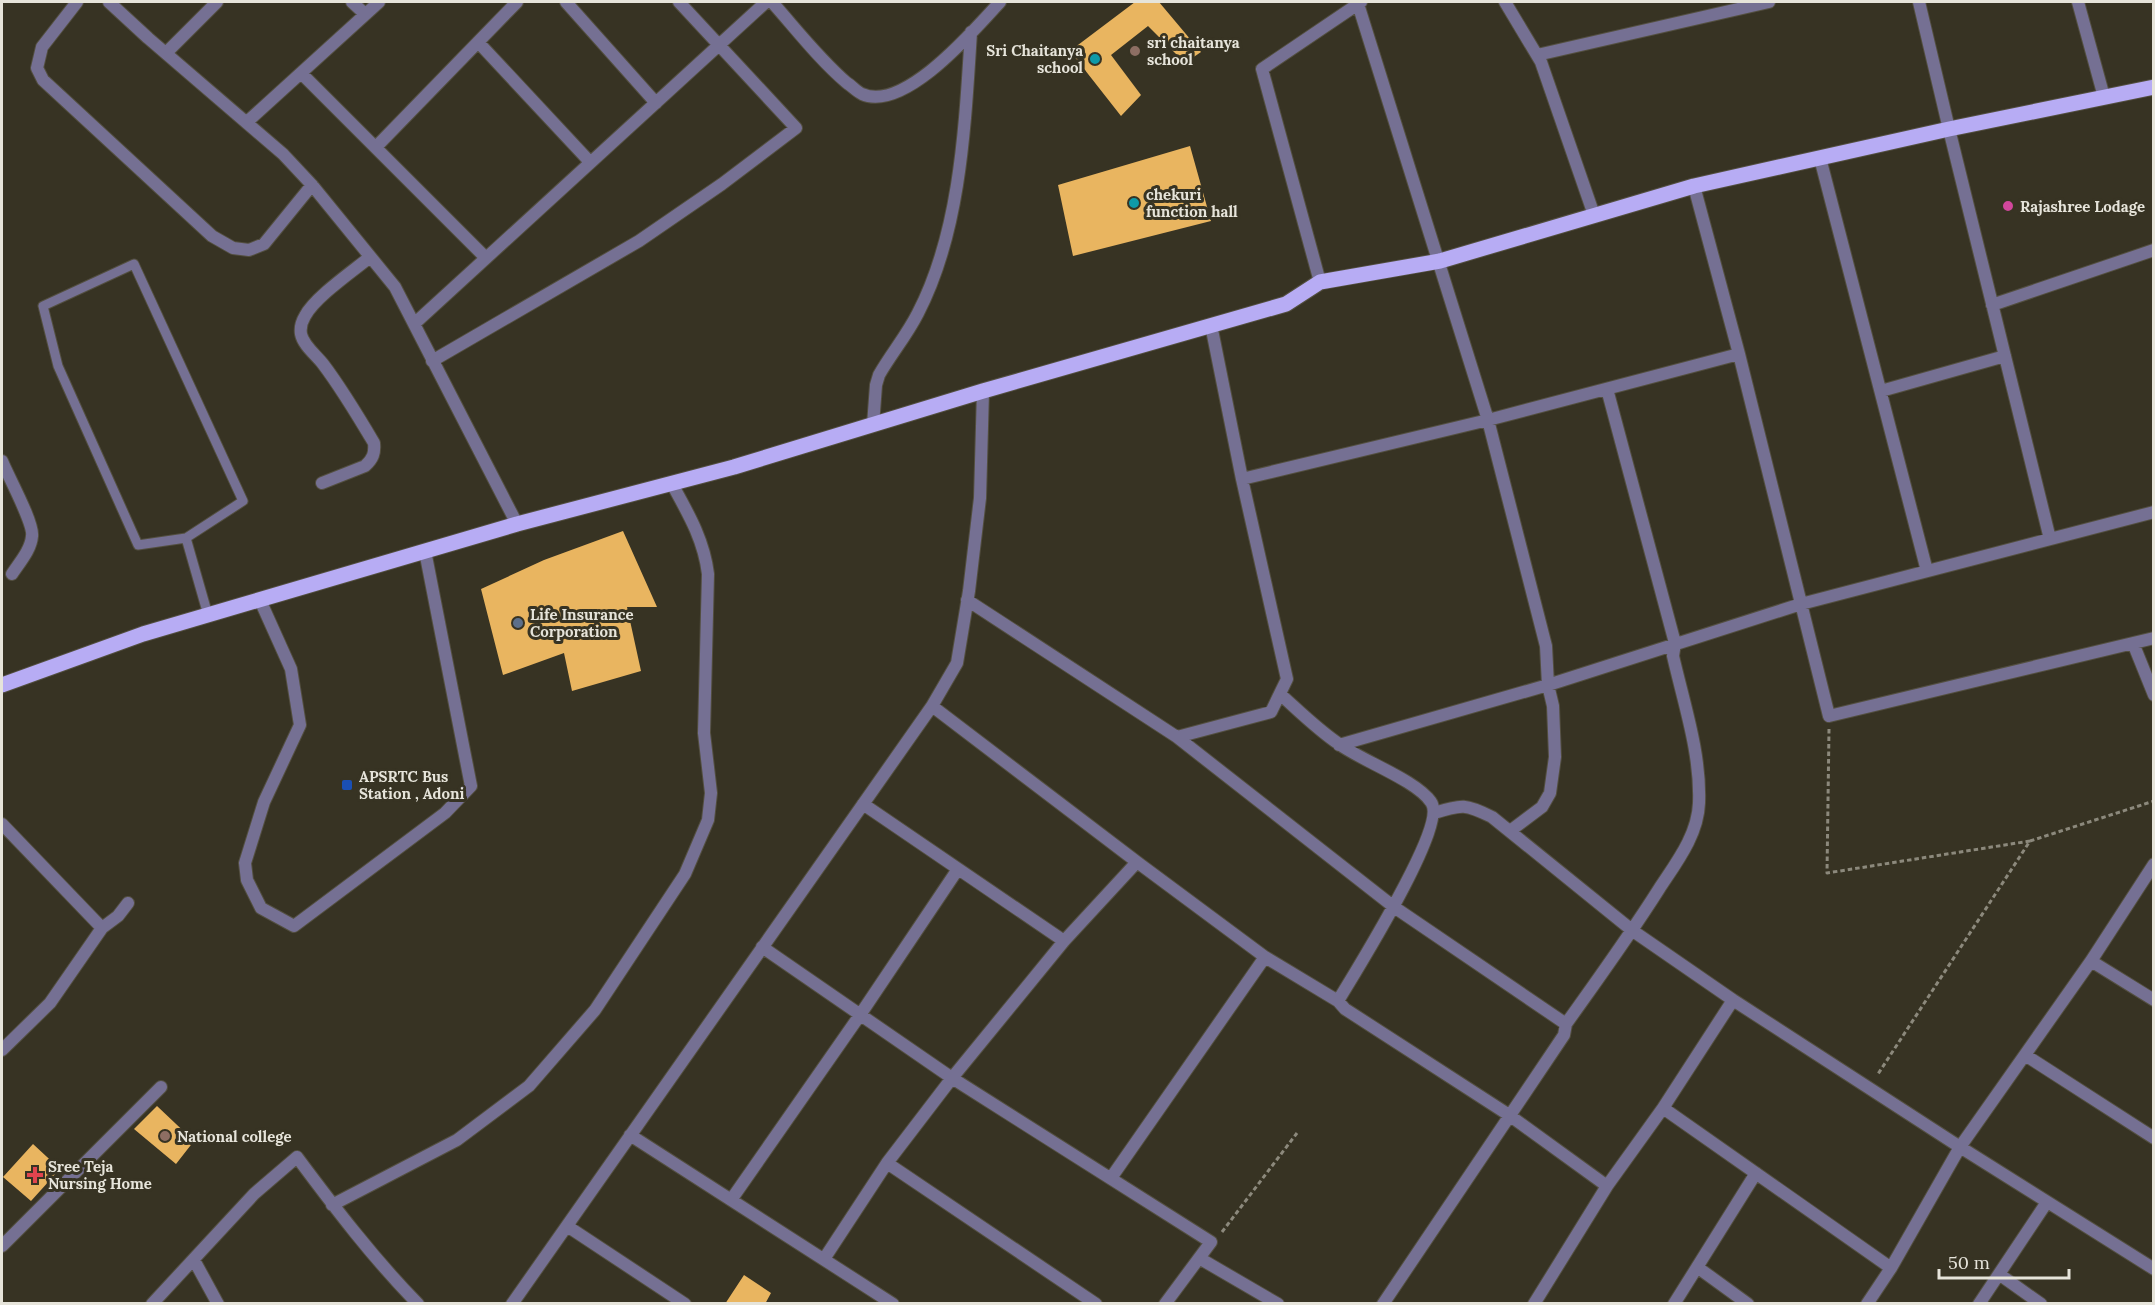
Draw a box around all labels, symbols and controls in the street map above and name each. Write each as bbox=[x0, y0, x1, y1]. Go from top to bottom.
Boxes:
place label: sri chaitanya school bbox=[1147, 33, 1240, 69]
place label: Sri Chaitanya school bbox=[986, 41, 1083, 77]
marker: sri chaitanya school bbox=[1128, 44, 1142, 58]
marker: Sri Chaitanya school bbox=[1088, 52, 1102, 66]
place label: chekuri function hall bbox=[1146, 185, 1238, 221]
marker: chekuri function hall bbox=[1127, 196, 1141, 210]
place label: Rajashree Lodage bbox=[2020, 197, 2145, 216]
marker: Rajashree Lodage bbox=[2001, 199, 2015, 213]
place label: Life Insurance Corporation bbox=[530, 605, 634, 641]
marker: Life Insurance Corporation bbox=[511, 616, 525, 630]
place label: APSRTC Bus Station , Adoni bbox=[359, 767, 464, 803]
marker: APSRTC Bus Station , Adoni bbox=[340, 778, 354, 792]
place label: National college bbox=[177, 1127, 292, 1146]
marker: National college bbox=[158, 1129, 172, 1143]
place label: Sree Teja Nursing Home bbox=[48, 1157, 152, 1193]
marker: Sree Teja Nursing Home bbox=[26, 1166, 44, 1184]
scale bar bbox=[1939, 1242, 2070, 1280]
text: 50 m bbox=[1948, 1251, 1990, 1274]

